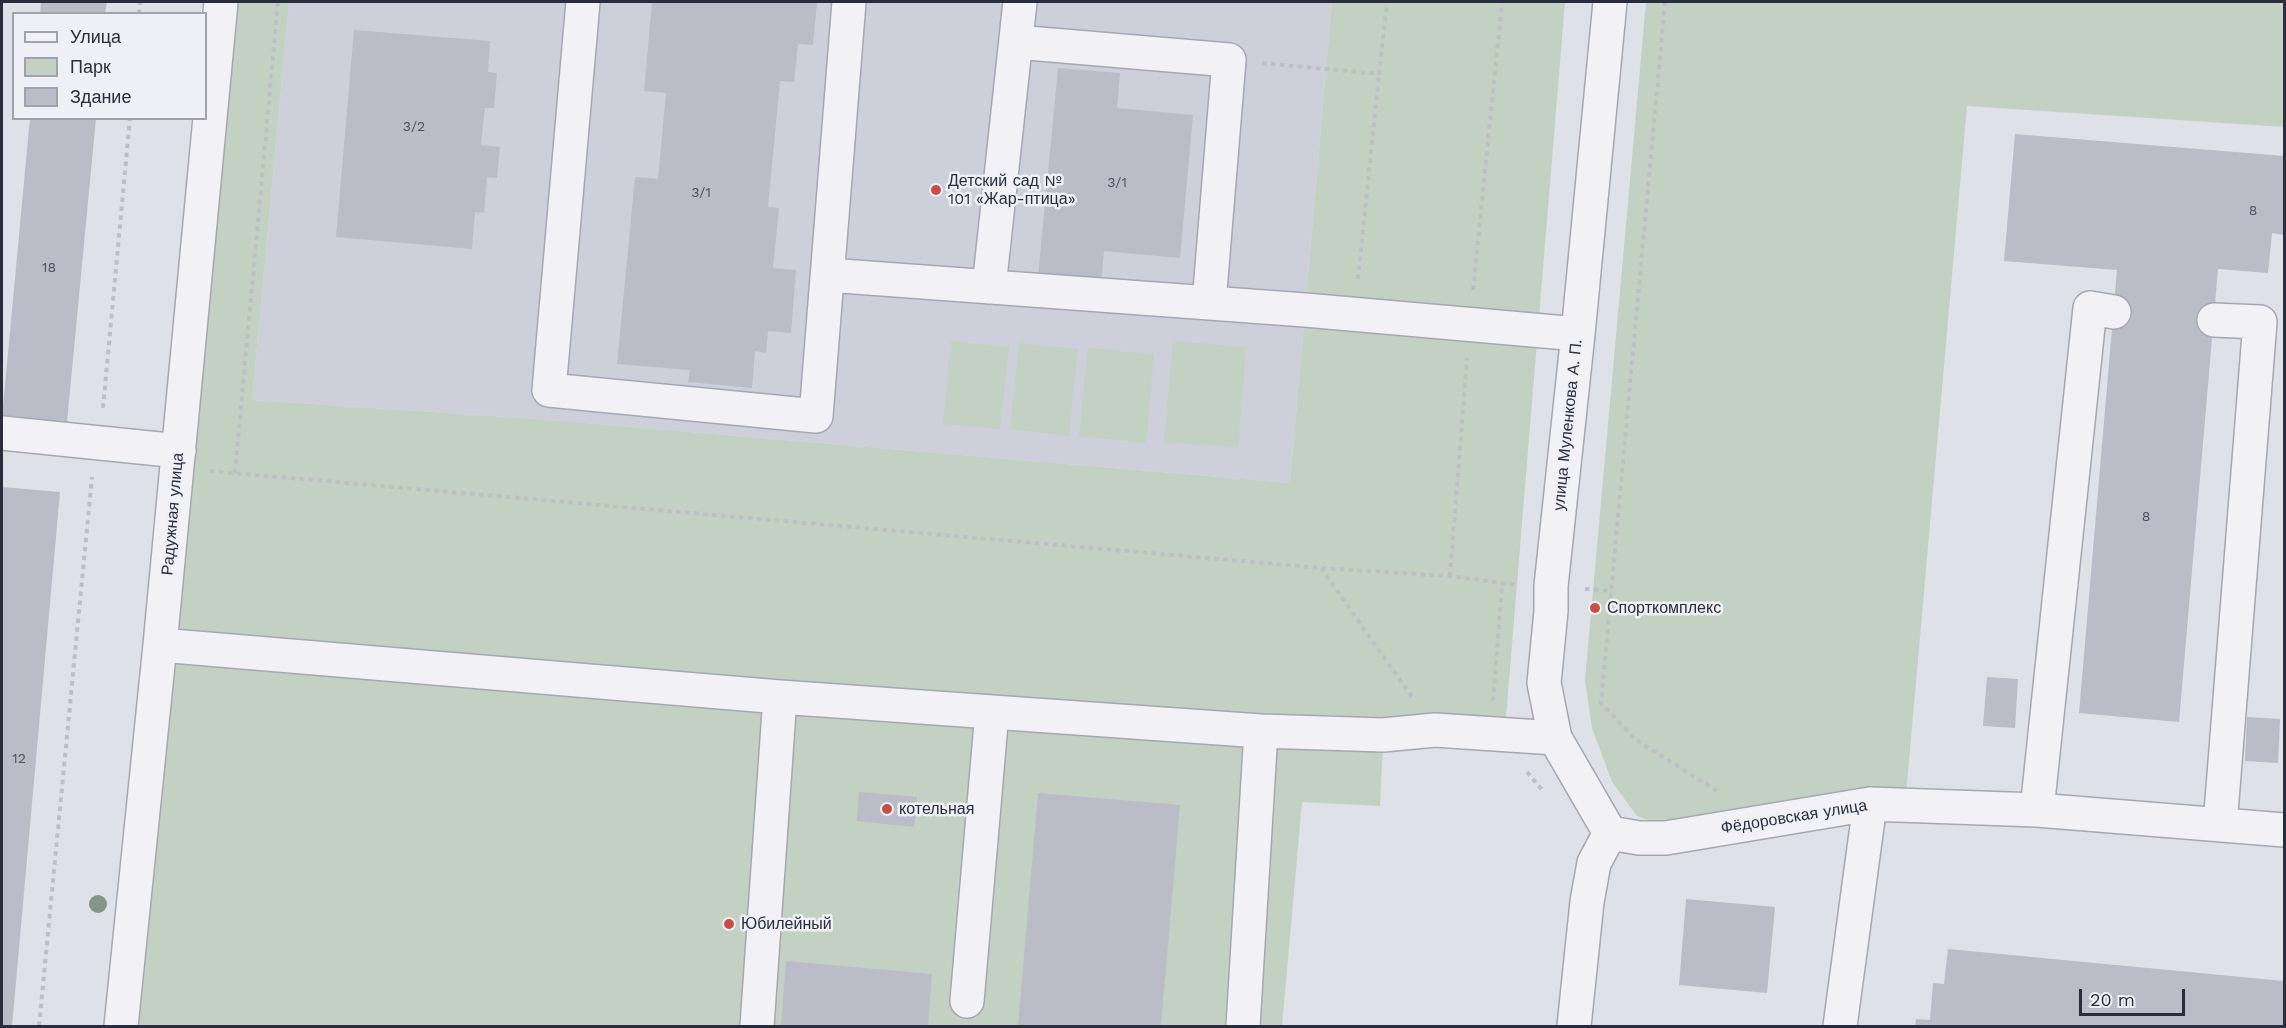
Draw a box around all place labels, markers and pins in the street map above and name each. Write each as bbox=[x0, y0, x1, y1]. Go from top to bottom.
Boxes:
place label: Детский сад № 101 «Жар-птица» bbox=[948, 171, 1076, 209]
marker: Детский сад № 101 «Жар-птица» bbox=[929, 183, 943, 197]
place label: Спорткомплекс bbox=[1607, 598, 1721, 618]
marker: Спорткомплекс bbox=[1588, 601, 1602, 615]
place label: котельная bbox=[899, 799, 974, 819]
marker: котельная bbox=[880, 802, 894, 816]
place label: Юбилейный bbox=[741, 914, 832, 934]
marker: Юбилейный bbox=[722, 917, 736, 931]

